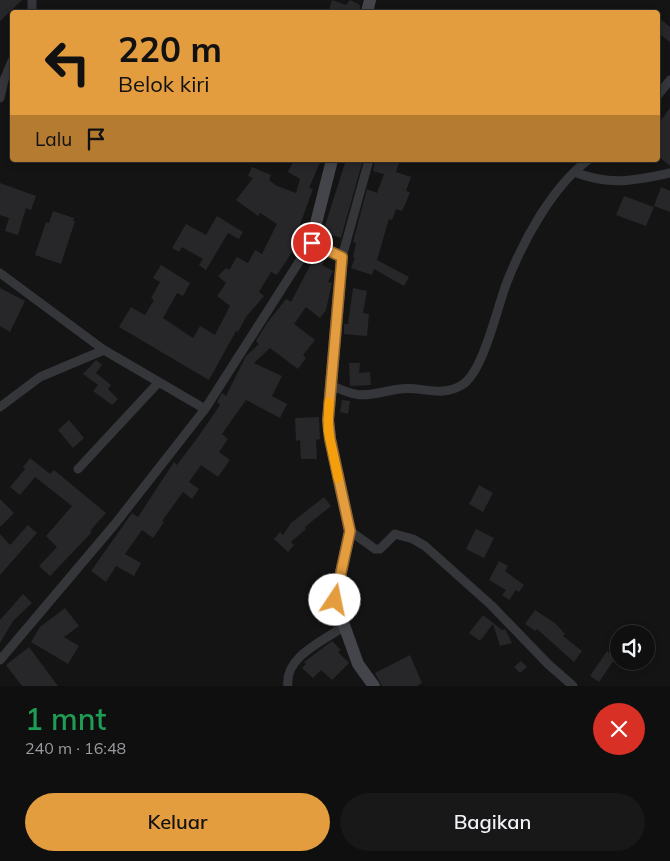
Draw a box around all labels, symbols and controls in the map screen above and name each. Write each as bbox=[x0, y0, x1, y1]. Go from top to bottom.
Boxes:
text: 220 m bbox=[118, 27, 222, 71]
icon: left bbox=[35, 30, 100, 95]
text: Belok kiri bbox=[118, 70, 210, 98]
icon: arrive bbox=[82, 125, 110, 153]
text: Lalu bbox=[35, 127, 72, 151]
pin bbox=[291, 222, 333, 264]
icon: arrive bbox=[298, 229, 326, 257]
position arrow bbox=[308, 573, 360, 625]
map controls bbox=[610, 625, 655, 670]
button: sound bbox=[610, 625, 655, 670]
text: 1 mnt bbox=[25, 700, 106, 738]
button: close bbox=[593, 703, 645, 755]
text: 240 m · 16:48 bbox=[25, 738, 126, 758]
button: Keluar bbox=[25, 793, 330, 851]
button: Bagikan bbox=[340, 793, 645, 851]

